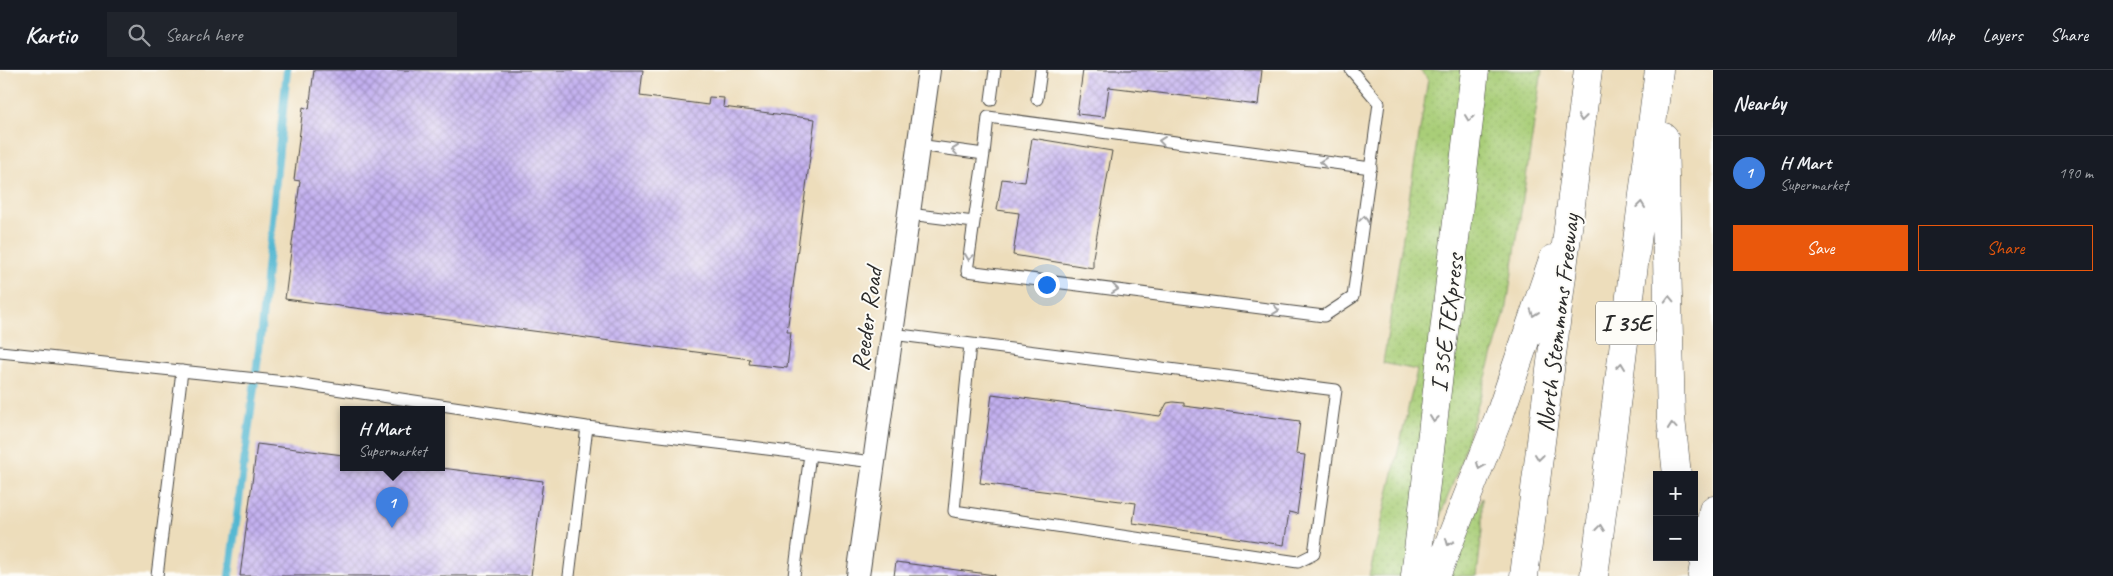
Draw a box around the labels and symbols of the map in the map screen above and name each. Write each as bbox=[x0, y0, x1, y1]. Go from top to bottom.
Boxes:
one-way arrow bbox=[1464, 115, 1475, 123]
one-way arrow bbox=[1577, 115, 1588, 123]
one-way arrow bbox=[1157, 136, 1165, 147]
one-way arrow bbox=[950, 145, 958, 156]
one-way arrow bbox=[1318, 157, 1327, 167]
one-way arrow bbox=[1635, 201, 1646, 209]
street label: North Stemmons Freeway bbox=[1529, 211, 1587, 434]
one-way arrow bbox=[1358, 215, 1369, 223]
street label: I 35E TEXpress bbox=[1423, 250, 1472, 394]
one-way arrow bbox=[965, 252, 975, 261]
street label: Reeder Road bbox=[844, 262, 891, 373]
your location bbox=[1034, 272, 1060, 298]
one-way arrow bbox=[1111, 283, 1119, 294]
one-way arrow bbox=[1663, 294, 1674, 302]
road number: I 35E bbox=[1596, 302, 1656, 344]
one-way arrow bbox=[1272, 304, 1280, 315]
one-way arrow bbox=[1530, 308, 1540, 316]
one-way arrow bbox=[1615, 362, 1625, 371]
one-way arrow bbox=[1430, 415, 1440, 423]
one-way arrow bbox=[1667, 422, 1678, 430]
one-way arrow bbox=[1535, 452, 1545, 461]
one-way arrow bbox=[1476, 461, 1486, 470]
pin: 1 bbox=[376, 487, 408, 528]
one-way arrow bbox=[1594, 523, 1605, 531]
one-way arrow bbox=[1445, 537, 1456, 546]

